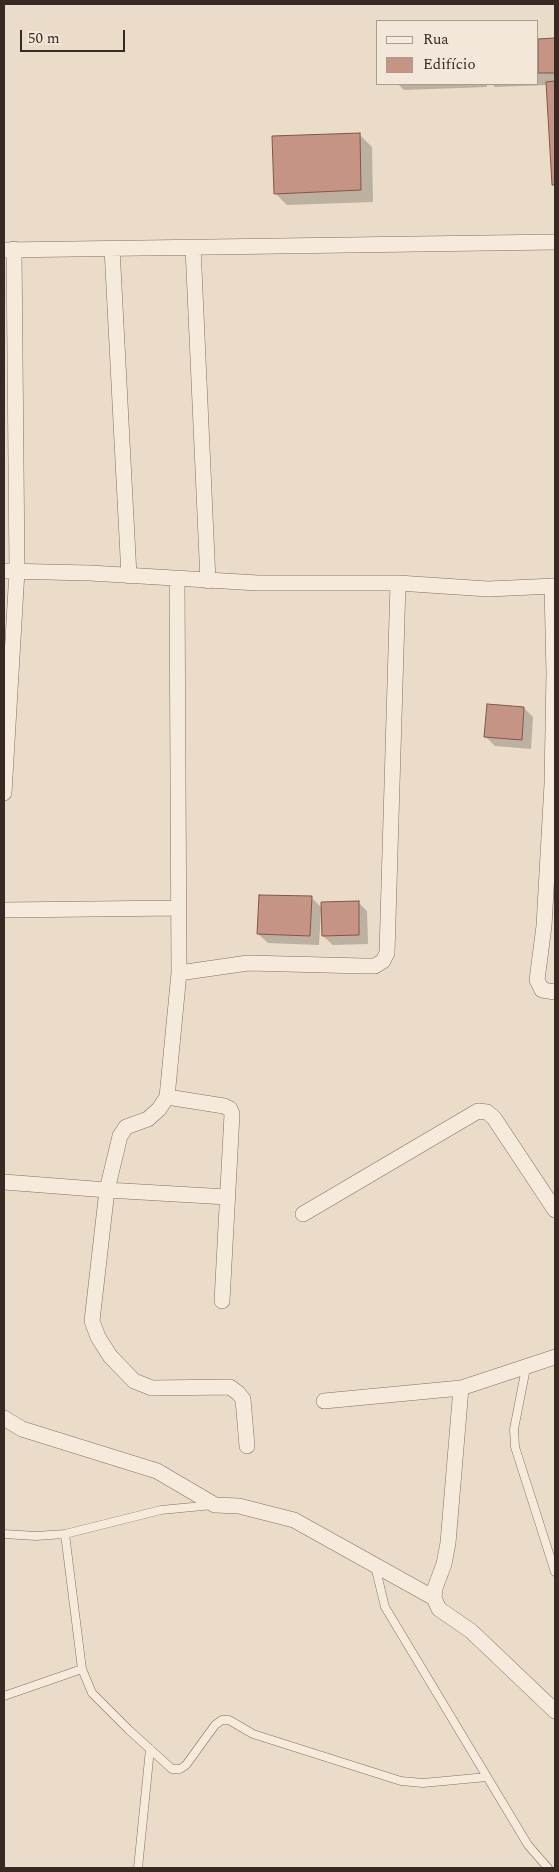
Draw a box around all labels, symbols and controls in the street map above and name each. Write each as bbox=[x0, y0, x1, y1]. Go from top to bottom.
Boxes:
scale bar bbox=[22, 20, 128, 52]
legend bbox=[376, 20, 539, 85]
text: 50 m bbox=[28, 27, 60, 50]
text: Rua bbox=[423, 28, 449, 51]
text: Edifício bbox=[423, 53, 476, 76]

